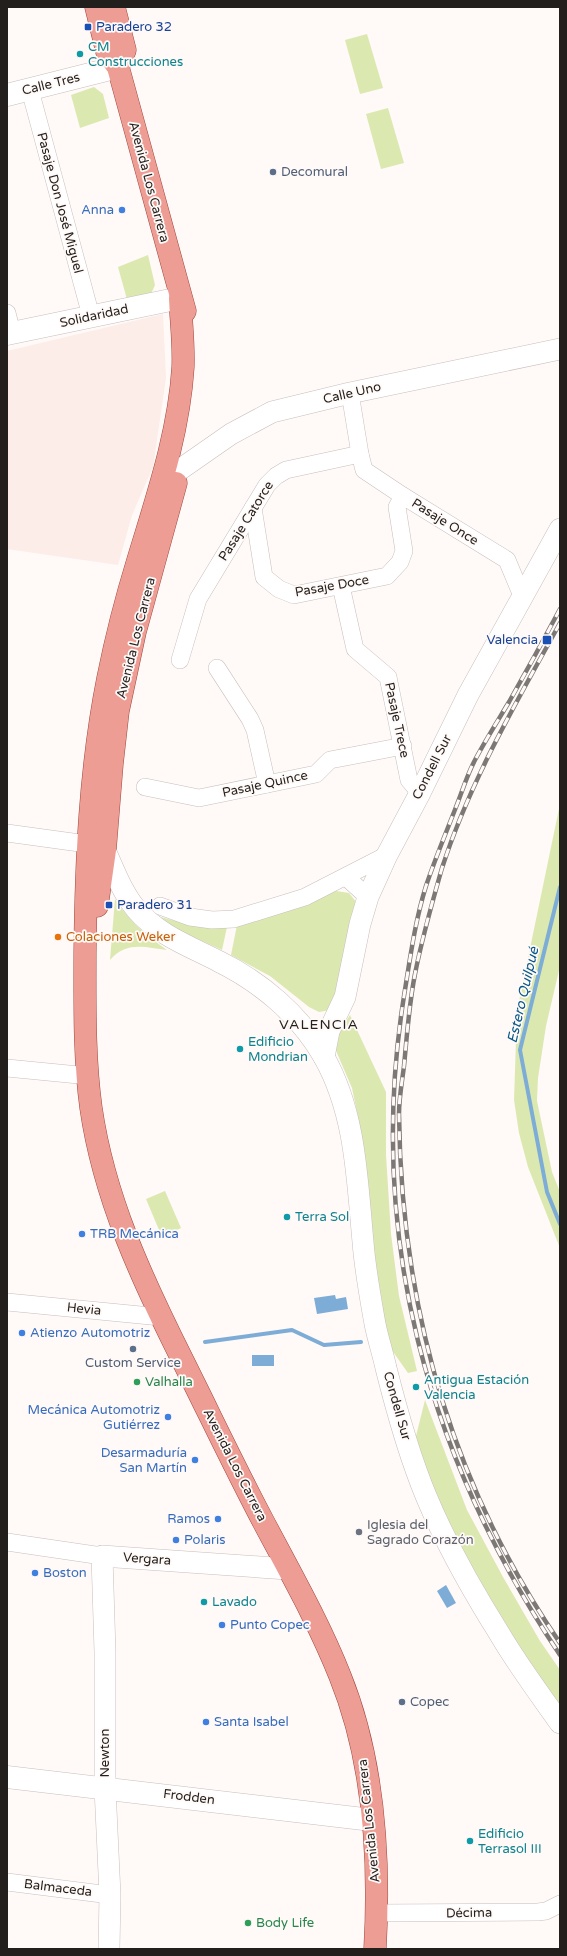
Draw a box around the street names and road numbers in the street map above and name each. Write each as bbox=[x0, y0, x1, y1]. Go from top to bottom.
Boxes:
street label: Calle Tres bbox=[20, 69, 82, 99]
street label: Avenida Los Carrera bbox=[125, 120, 173, 244]
street label: Pasaje Don José Miguel bbox=[33, 131, 87, 275]
street label: Solidaridad bbox=[58, 301, 130, 331]
street label: Calle Uno bbox=[321, 379, 383, 407]
street label: Pasaje Catorce bbox=[215, 478, 277, 564]
street label: Pasaje Once bbox=[409, 495, 481, 549]
street label: Pasaje Doce bbox=[294, 572, 370, 600]
street label: Avenida Los Carrera bbox=[113, 576, 159, 700]
street label: Pasaje Trece bbox=[381, 681, 413, 759]
street label: Condell Sur bbox=[409, 732, 455, 802]
street label: Pasaje Quince bbox=[221, 767, 309, 801]
street label: Hevia bbox=[66, 1299, 102, 1319]
street label: Condell Sur bbox=[380, 1370, 414, 1442]
street label: Avenida Los Carrera bbox=[200, 1406, 270, 1524]
street label: Vergara bbox=[122, 1549, 172, 1569]
street label: Newton bbox=[97, 1729, 113, 1777]
street label: Avenida Los Carrera bbox=[355, 1758, 383, 1884]
street label: Frodden bbox=[162, 1786, 216, 1808]
street label: Balmaceda bbox=[23, 1876, 93, 1900]
street label: Décima bbox=[446, 1905, 492, 1921]

